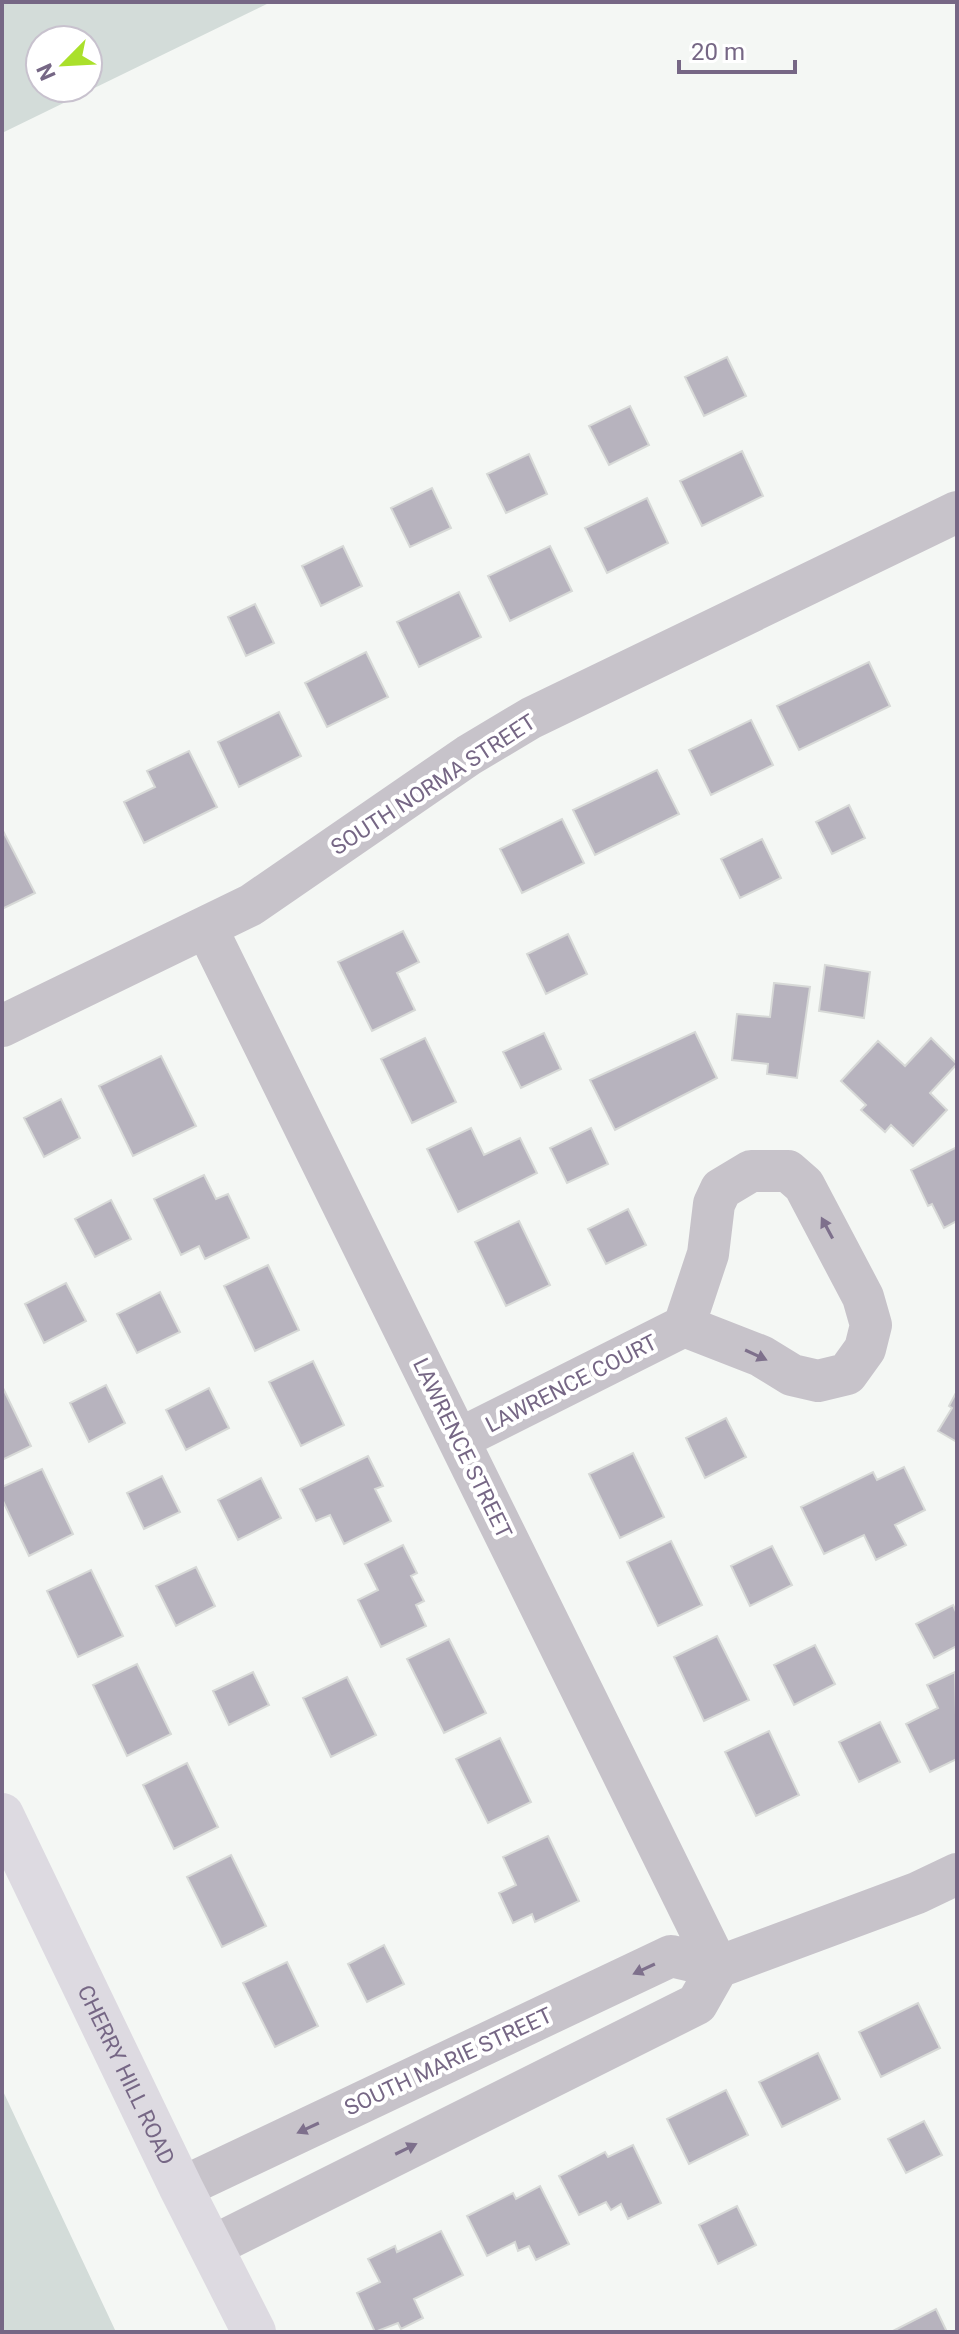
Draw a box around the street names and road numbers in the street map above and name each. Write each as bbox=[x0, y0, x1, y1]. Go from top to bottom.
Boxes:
street label: SOUTH NORMA STREET bbox=[326, 709, 540, 860]
street label: LAWRENCE COURT bbox=[481, 1329, 661, 1437]
street label: LAWRENCE STREET bbox=[408, 1354, 517, 1542]
street label: CHERRY HILL ROAD bbox=[72, 1981, 180, 2169]
street label: SOUTH MARIE STREET bbox=[340, 2002, 556, 2121]

